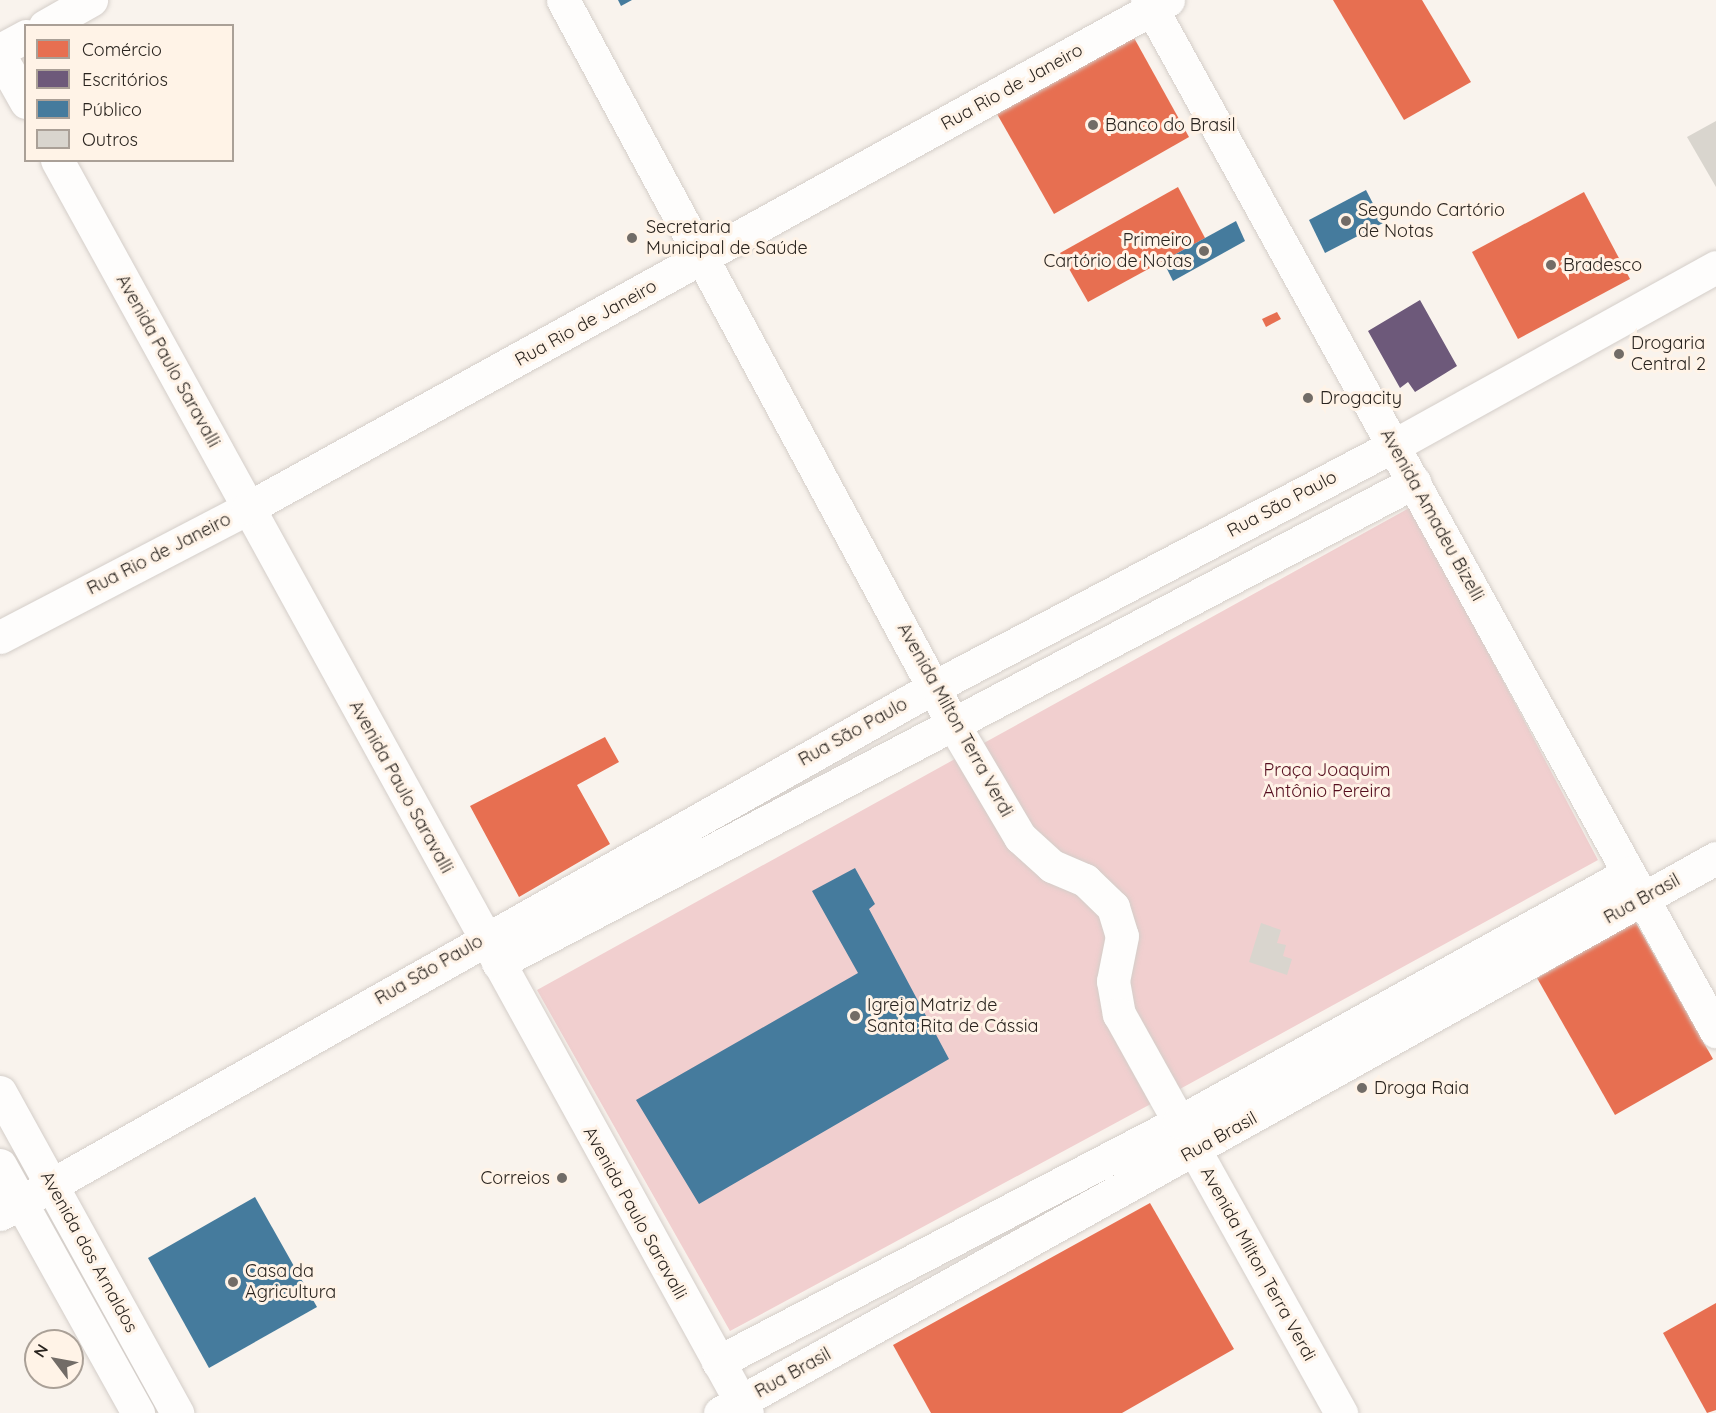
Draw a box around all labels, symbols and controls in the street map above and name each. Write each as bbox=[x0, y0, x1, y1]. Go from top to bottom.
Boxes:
legend bbox=[24, 24, 234, 162]
text: Comércio bbox=[82, 38, 162, 61]
street label: Rua Rio de Janeiro bbox=[937, 39, 1087, 135]
text: Escritórios bbox=[82, 68, 168, 91]
text: Público bbox=[82, 98, 142, 121]
place label: Banco do Brasil bbox=[1105, 114, 1236, 136]
marker: Banco do Brasil bbox=[1086, 118, 1100, 132]
text: Outros bbox=[82, 128, 138, 151]
place label: Segundo Cartório de Notas bbox=[1358, 200, 1505, 242]
marker: Segundo Cartório de Notas bbox=[1339, 214, 1353, 228]
place label: Secretaria Municipal de Saúde bbox=[646, 217, 808, 260]
marker: Secretaria Municipal de Saúde bbox=[623, 229, 641, 247]
place label: Primeiro Cartório de Notas bbox=[1043, 230, 1192, 272]
marker: Primeiro Cartório de Notas bbox=[1197, 244, 1211, 258]
place label: Bradesco bbox=[1563, 254, 1642, 276]
marker: Bradesco bbox=[1544, 258, 1558, 272]
street label: Avenida Paulo Saravalli bbox=[112, 271, 224, 451]
street label: Rua Rio de Janeiro bbox=[511, 275, 661, 371]
place label: Drogaria Central 2 bbox=[1631, 333, 1706, 376]
marker: Drogaria Central 2 bbox=[1612, 347, 1626, 361]
place label: Drogacity bbox=[1320, 387, 1402, 409]
marker: Drogacity bbox=[1301, 391, 1315, 405]
street label: Avenida Amadeu Bizelli bbox=[1376, 425, 1488, 605]
street label: Rua São Paulo bbox=[1223, 466, 1341, 542]
street label: Rua Rio de Janeiro bbox=[83, 508, 235, 600]
street label: Avenida Milton Terra Verdi bbox=[893, 619, 1017, 821]
street label: Rua São Paulo bbox=[795, 693, 911, 771]
street label: Avenida Paulo Saravalli bbox=[345, 697, 457, 877]
park label: Praça Joaquim Antônio Pereira bbox=[1263, 760, 1391, 802]
street label: Rua Brasil bbox=[1600, 869, 1684, 929]
street label: Rua São Paulo bbox=[371, 930, 487, 1010]
place label: Igreja Matriz de Santa Rita de Cássia bbox=[867, 995, 1038, 1038]
marker: Igreja Matriz de Santa Rita de Cássia bbox=[848, 1009, 862, 1023]
place label: Droga Raia bbox=[1374, 1077, 1469, 1099]
marker: Droga Raia bbox=[1355, 1081, 1369, 1095]
street label: Rua Brasil bbox=[1177, 1107, 1261, 1167]
street label: Avenida Paulo Saravalli bbox=[579, 1123, 691, 1303]
street label: Avenida Milton Terra Verdi bbox=[1196, 1163, 1320, 1365]
place label: Correios bbox=[481, 1167, 550, 1189]
street label: Avenida dos Arnaldos bbox=[36, 1168, 142, 1336]
marker: Correios bbox=[555, 1171, 569, 1185]
place label: Casa da Agricultura bbox=[245, 1261, 336, 1304]
marker: Casa da Agricultura bbox=[226, 1275, 240, 1289]
north arrow bbox=[24, 1329, 84, 1389]
text: N bbox=[29, 1340, 52, 1361]
street label: Rua Brasil bbox=[751, 1343, 835, 1403]

